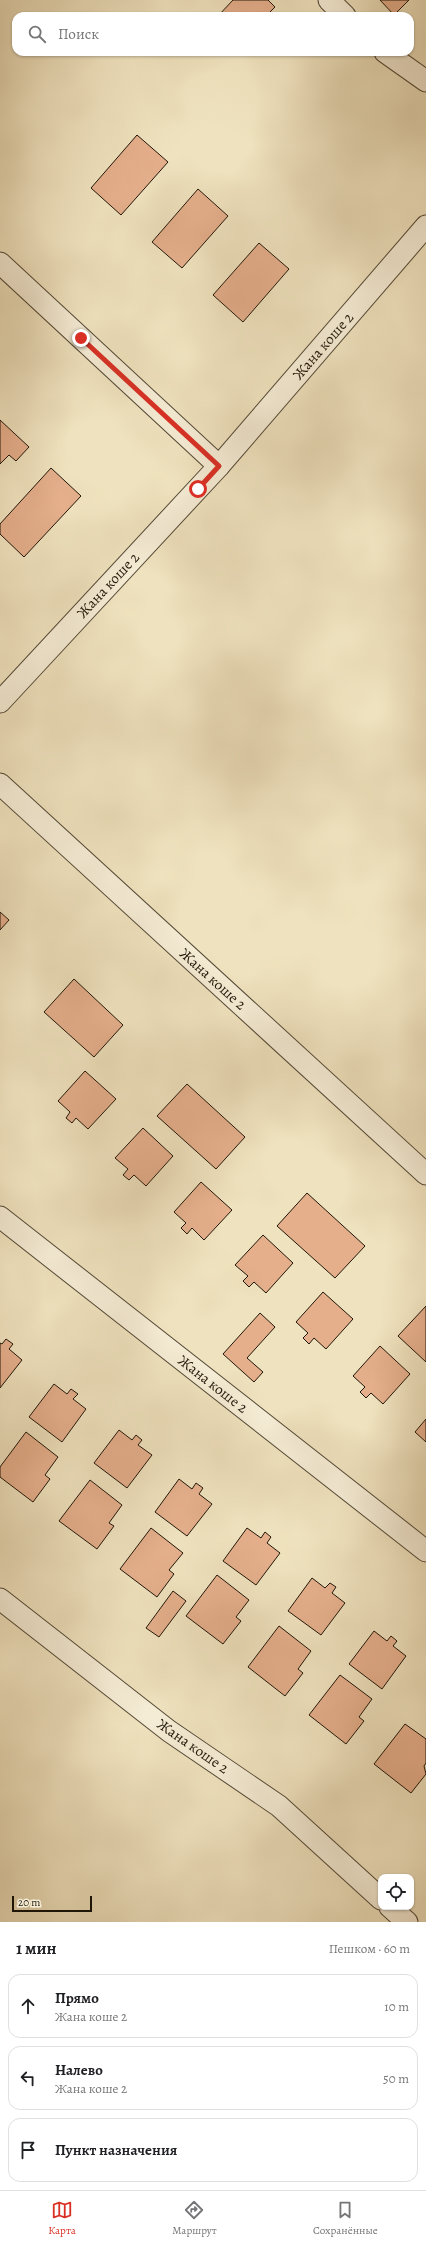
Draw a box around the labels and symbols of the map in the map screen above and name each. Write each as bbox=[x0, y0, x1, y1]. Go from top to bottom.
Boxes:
street label: Жана коше 2 bbox=[288, 308, 358, 384]
route end bbox=[72, 329, 90, 347]
route start bbox=[189, 480, 207, 498]
street label: Жана коше 2 bbox=[72, 548, 144, 622]
street label: Жана коше 2 bbox=[175, 944, 251, 1014]
street label: Жана коше 2 bbox=[174, 1350, 252, 1418]
street label: Жана коше 2 bbox=[153, 1714, 233, 1778]
scale bar bbox=[12, 1894, 92, 1913]

